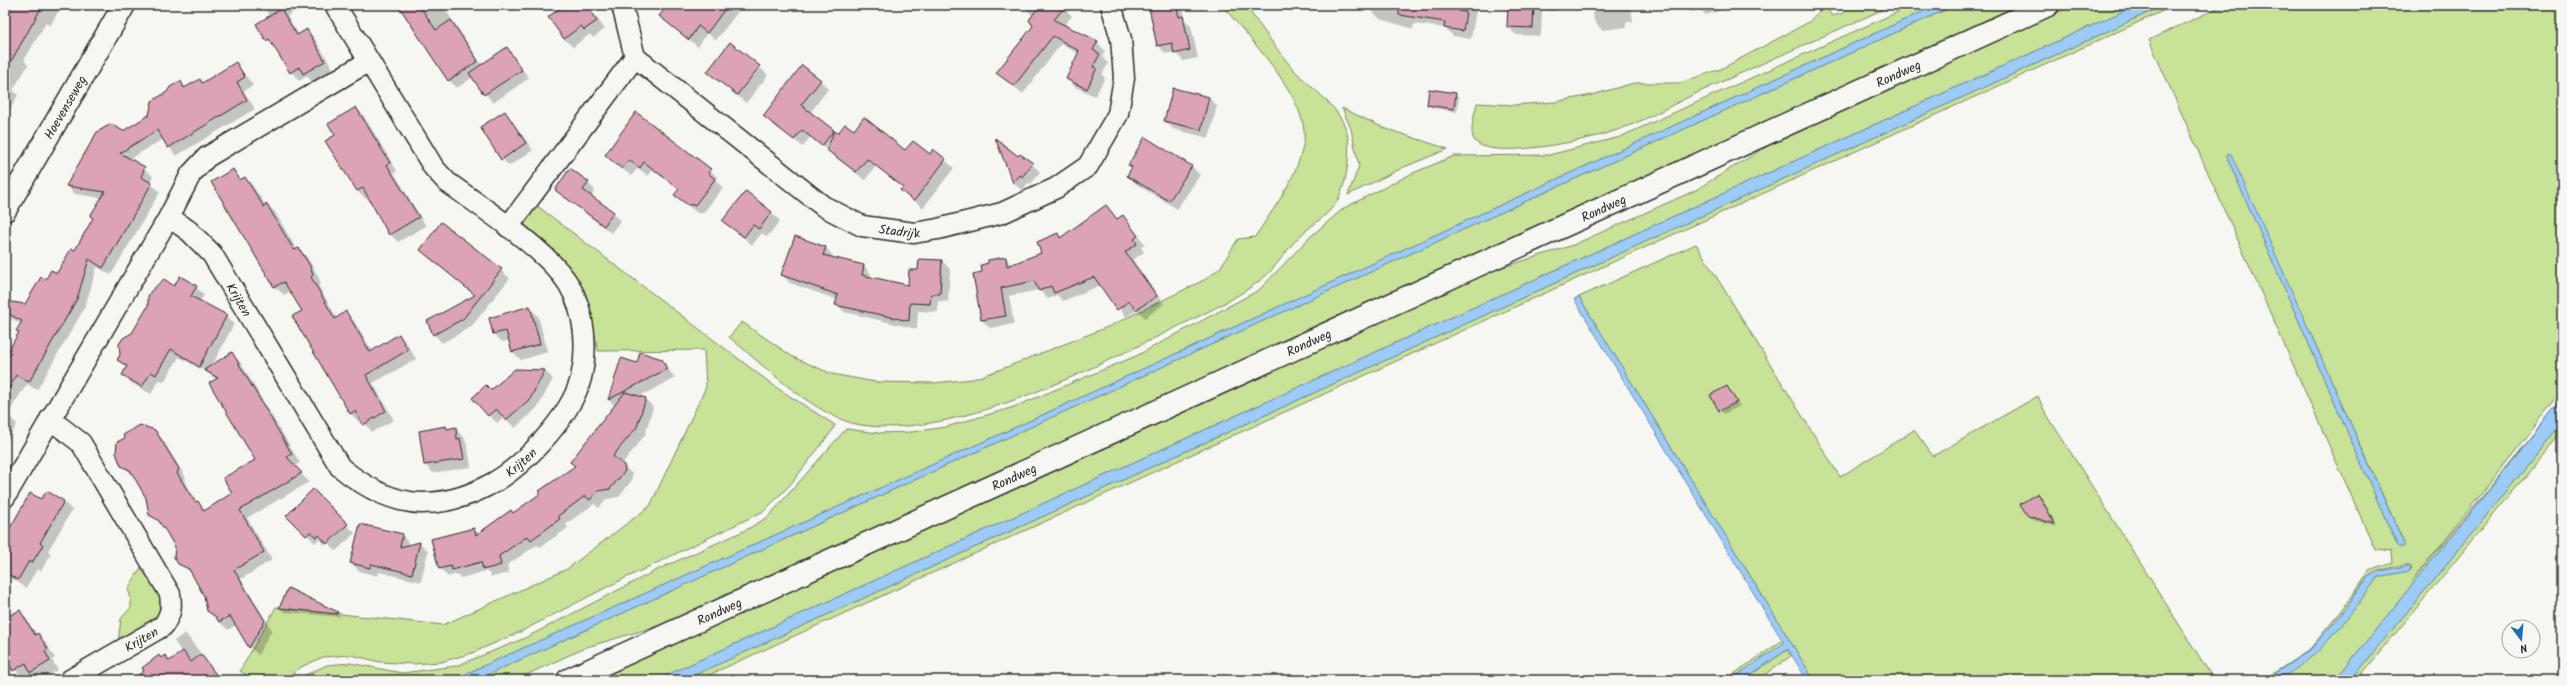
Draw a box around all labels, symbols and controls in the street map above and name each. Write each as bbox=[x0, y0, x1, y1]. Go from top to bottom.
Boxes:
street label: Rondweg bbox=[1873, 55, 1925, 94]
street label: Hoevenseweg bbox=[39, 72, 93, 144]
street label: Rondweg bbox=[1578, 190, 1630, 229]
street label: Stadrijk bbox=[877, 219, 923, 245]
street label: Krijten bbox=[220, 279, 256, 321]
street label: Rondweg bbox=[1283, 324, 1335, 363]
street label: Krijten bbox=[501, 443, 543, 483]
street label: Rondweg bbox=[988, 459, 1041, 497]
street label: Rondweg bbox=[694, 593, 746, 632]
north arrow bbox=[2501, 619, 2541, 659]
street label: Krijten bbox=[121, 622, 163, 658]
text: N bbox=[2518, 638, 2529, 657]

